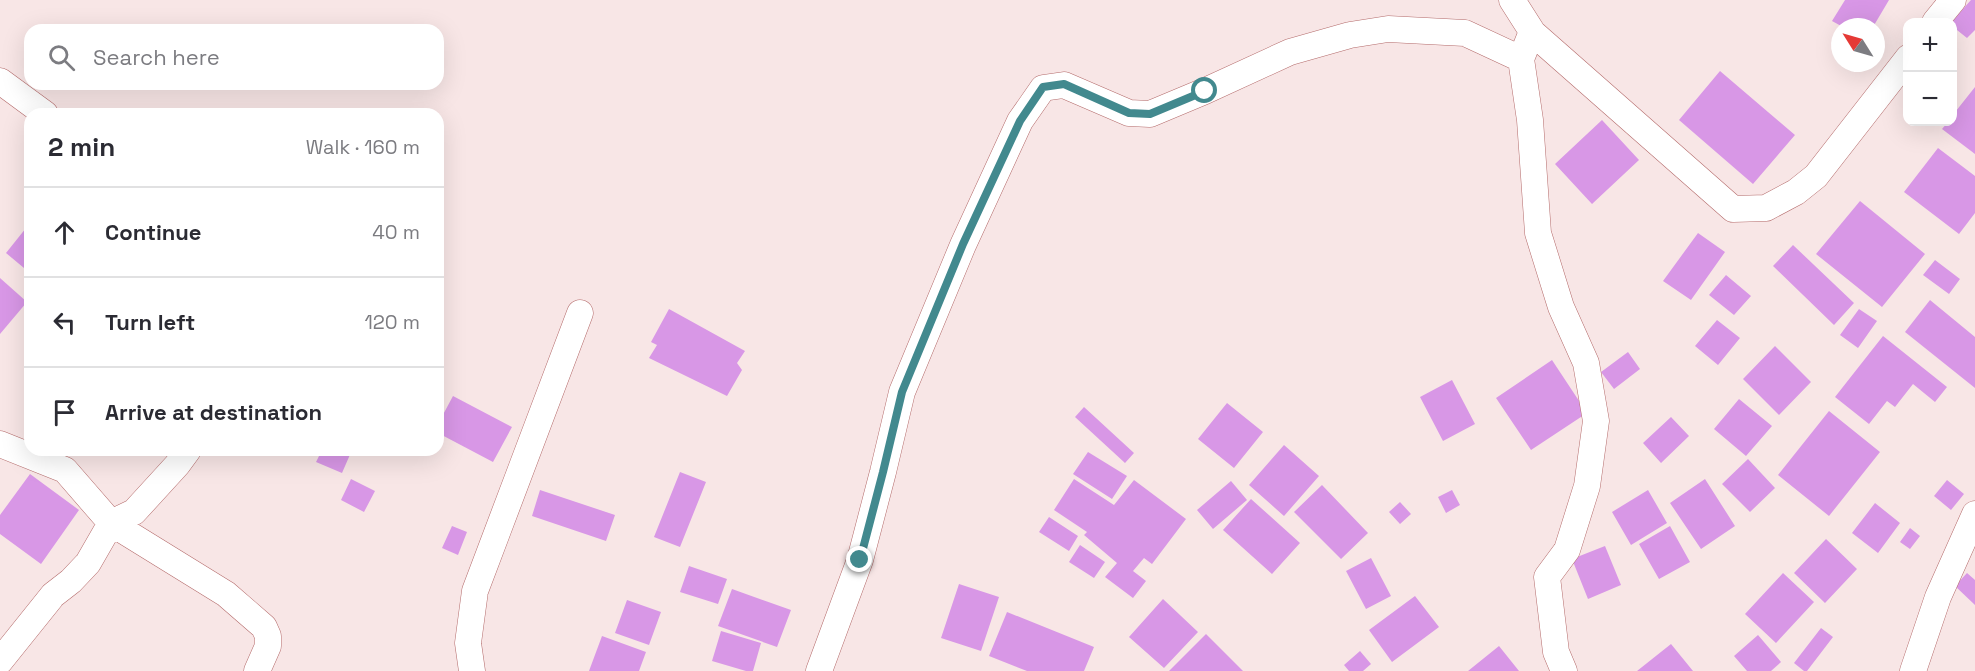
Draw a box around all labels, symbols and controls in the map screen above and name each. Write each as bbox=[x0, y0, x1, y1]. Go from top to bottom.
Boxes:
north arrow bbox=[1831, 18, 1885, 72]
map controls bbox=[1903, 18, 1957, 126]
button: + bbox=[1903, 18, 1957, 72]
search box bbox=[24, 24, 444, 90]
icon: search bbox=[45, 41, 78, 74]
text: Search here bbox=[93, 43, 220, 71]
button: − bbox=[1903, 72, 1957, 126]
route start bbox=[1191, 77, 1217, 103]
text: 2 min bbox=[48, 130, 115, 164]
text: Walk · 160 m bbox=[306, 134, 420, 160]
icon: ahead bbox=[48, 216, 81, 249]
text: Continue bbox=[105, 218, 201, 246]
text: 40 m bbox=[372, 219, 420, 245]
icon: left bbox=[48, 306, 81, 339]
text: Turn left bbox=[105, 308, 195, 336]
text: 120 m bbox=[364, 309, 420, 335]
icon: arrive bbox=[48, 396, 81, 429]
text: Arrive at destination bbox=[105, 398, 322, 426]
route end bbox=[846, 546, 872, 572]

